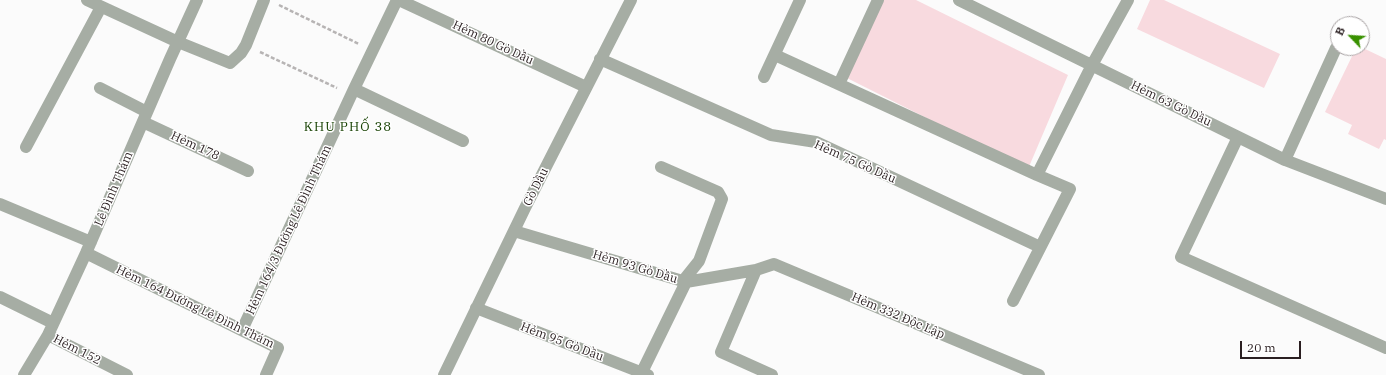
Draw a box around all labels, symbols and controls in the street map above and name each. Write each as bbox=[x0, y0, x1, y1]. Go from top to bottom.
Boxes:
north arrow bbox=[1330, 16, 1370, 56]
street label: Hẻm 80 Gò Dầu bbox=[450, 18, 536, 68]
text: B bbox=[1332, 25, 1348, 38]
street label: Hẻm 63 Gò Dầu bbox=[1128, 78, 1214, 130]
district label: KHU PHỐ 38 bbox=[304, 119, 392, 135]
street label: Hẻm 178 bbox=[169, 129, 221, 163]
street label: Hẻm 75 Gò Dầu bbox=[812, 138, 898, 186]
street label: Hẻm 164/3 Đường Lê Đình Thám bbox=[243, 143, 335, 317]
street label: Lê Đình Thám bbox=[92, 149, 136, 229]
street label: Gò Dầu bbox=[520, 166, 552, 208]
street label: Hẻm 93 Gò Dầu bbox=[591, 247, 679, 287]
street label: Hẻm 164 Đường Lê Đình Thám bbox=[114, 262, 276, 352]
street label: Hẻm 332 Độc Lập bbox=[849, 290, 947, 342]
street label: Hẻm 95 Gò Dầu bbox=[518, 320, 606, 364]
street label: Hẻm 152 bbox=[51, 332, 103, 368]
scale bar bbox=[1242, 333, 1303, 359]
text: 20 m bbox=[1247, 340, 1276, 355]

